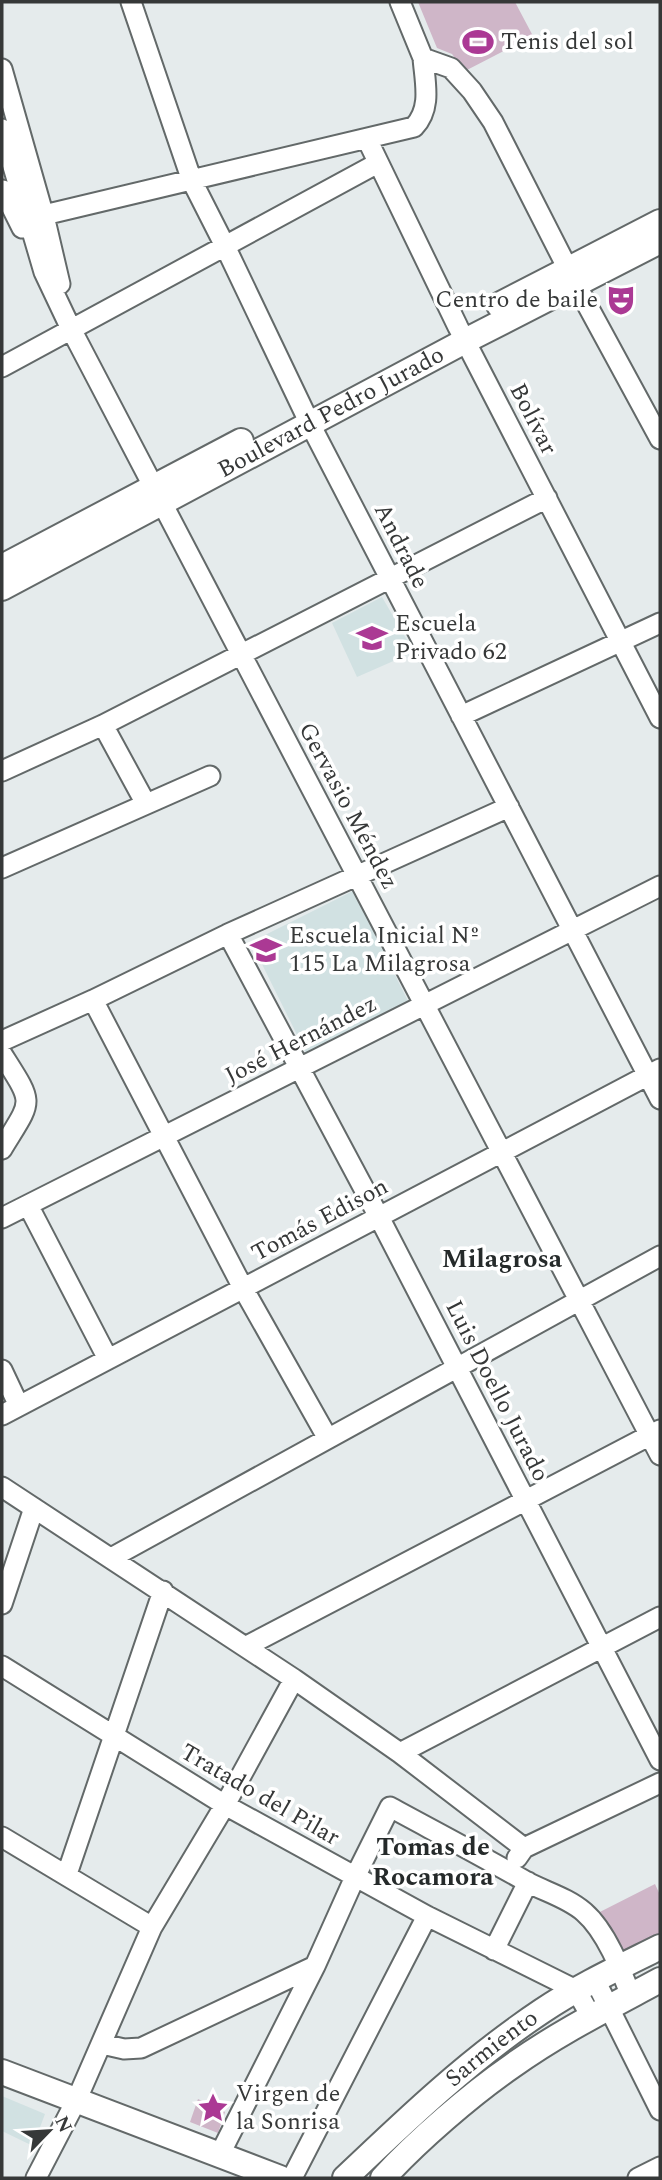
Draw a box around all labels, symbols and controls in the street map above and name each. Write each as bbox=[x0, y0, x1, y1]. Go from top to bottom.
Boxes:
place label: Tenis del sol bbox=[501, 24, 634, 60]
sports icon: Tenis del sol bbox=[461, 25, 495, 59]
place label: Centro de baile bbox=[435, 282, 598, 318]
theatre icon: Centro de baile bbox=[604, 283, 638, 317]
street label: Boulevard Pedro Jurado bbox=[211, 337, 451, 488]
street label: Bolívar bbox=[500, 377, 566, 461]
street label: Andrade bbox=[364, 497, 438, 595]
place label: Escuela Privado 62 bbox=[395, 606, 507, 670]
school or university icon: Escuela Privado 62 bbox=[355, 621, 389, 655]
street label: Gervasio Méndez bbox=[289, 716, 407, 896]
place label: Escuela Inicial Nº 115 La Milagrosa bbox=[289, 918, 480, 982]
school or university icon: Escuela Inicial Nº 115 La Milagrosa bbox=[249, 933, 283, 967]
street label: José Hernández bbox=[219, 986, 383, 1094]
street label: Tomás Edison bbox=[245, 1169, 395, 1271]
district label: Milagrosa bbox=[442, 1239, 563, 1279]
street label: Luis Doello Jurado bbox=[436, 1294, 558, 1488]
street label: Tratado del Pilar bbox=[174, 1735, 346, 1855]
district label: Tomas de Rocamora bbox=[372, 1827, 494, 1897]
street label: Sarmiento bbox=[437, 2001, 546, 2096]
place label: Virgen de la Sonrisa bbox=[236, 2076, 340, 2140]
place icon: Virgen de la Sonrisa bbox=[196, 2091, 230, 2125]
north arrow bbox=[14, 2096, 84, 2166]
text: N bbox=[47, 2111, 79, 2138]

